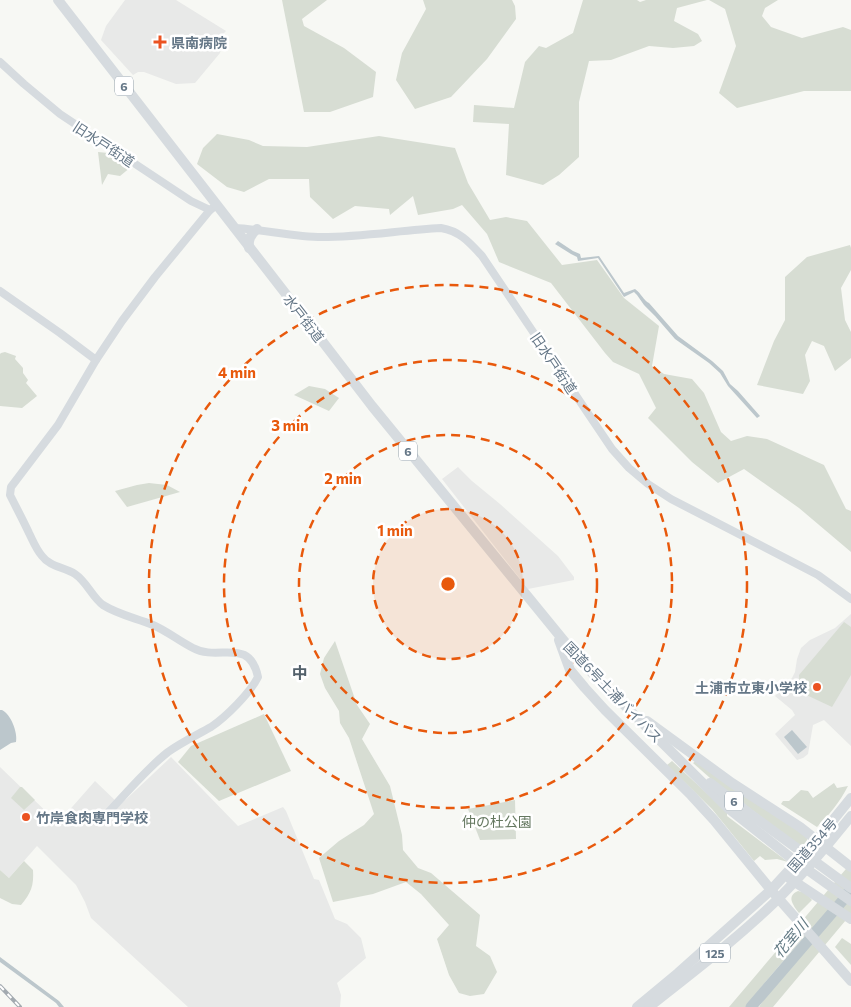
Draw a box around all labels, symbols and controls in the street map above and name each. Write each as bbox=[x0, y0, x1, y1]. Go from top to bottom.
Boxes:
place label: 県南病院 bbox=[171, 34, 227, 51]
marker: 県南病院 bbox=[153, 35, 167, 49]
road number: 6 bbox=[115, 76, 133, 95]
street label: 旧水戸街道 bbox=[70, 118, 138, 170]
street label: 水戸街道 bbox=[280, 291, 328, 345]
street label: 旧水戸街道 bbox=[527, 329, 581, 397]
text: 4 min bbox=[218, 363, 256, 381]
text: 3 min bbox=[271, 416, 309, 434]
road number: 6 bbox=[399, 442, 417, 461]
text: 2 min bbox=[324, 469, 362, 487]
text: 1 min bbox=[377, 521, 413, 539]
centre of rings bbox=[439, 575, 457, 593]
street label: 国道6号土浦バイパス bbox=[560, 638, 666, 746]
district label: 中 bbox=[292, 663, 308, 682]
place label: 土浦市立東小学校 bbox=[695, 679, 807, 696]
marker: 土浦市立東小学校 bbox=[811, 681, 823, 693]
road number: 6 bbox=[725, 791, 743, 810]
place label: 竹岸食肉専門学校 bbox=[36, 809, 148, 826]
marker: 竹岸食肉専門学校 bbox=[20, 811, 32, 823]
park label: 仲の杜公園 bbox=[462, 813, 532, 830]
street label: 国道354号 bbox=[784, 814, 840, 876]
water label: 花室川 bbox=[769, 913, 813, 961]
road number: 125 bbox=[700, 944, 730, 962]

